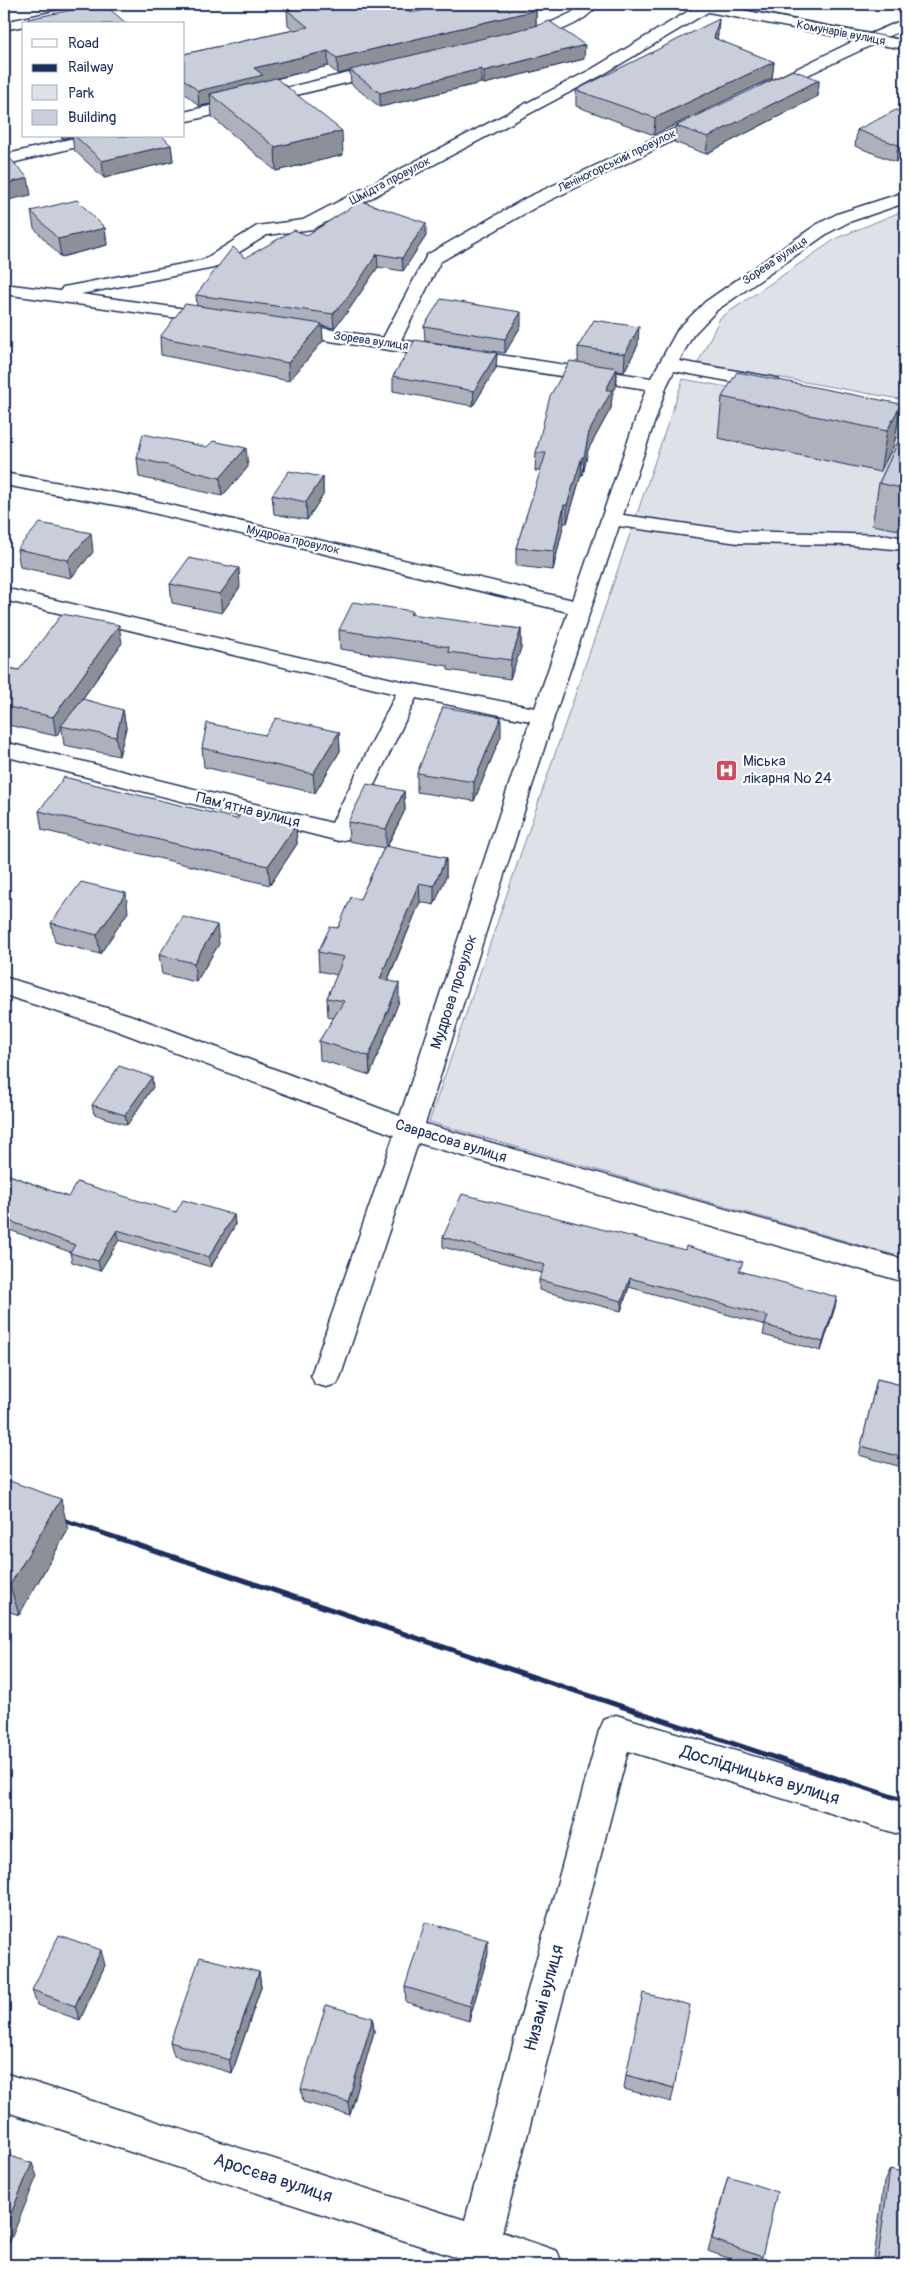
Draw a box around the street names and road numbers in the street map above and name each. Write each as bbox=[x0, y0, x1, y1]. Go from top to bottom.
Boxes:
street label: Комунарів вулиця bbox=[795, 17, 887, 49]
street label: Леніногорський провулок bbox=[555, 126, 679, 197]
street label: Шмідта провулок bbox=[347, 153, 433, 209]
street label: Зорева вулиця bbox=[740, 234, 811, 288]
street label: Зорева вулиця bbox=[333, 328, 410, 354]
street label: Мудрова провулок bbox=[245, 522, 341, 558]
street label: Пам’ятна вулиця bbox=[194, 788, 302, 832]
street label: Мудрова провулок bbox=[427, 932, 482, 1052]
street label: Саврасова вулиця bbox=[393, 1115, 509, 1167]
street label: Дослідницька вулиця bbox=[677, 1740, 842, 1810]
street label: Низамі вулиця bbox=[519, 1942, 569, 2054]
street label: Аросєва вулиця bbox=[211, 2148, 335, 2208]

